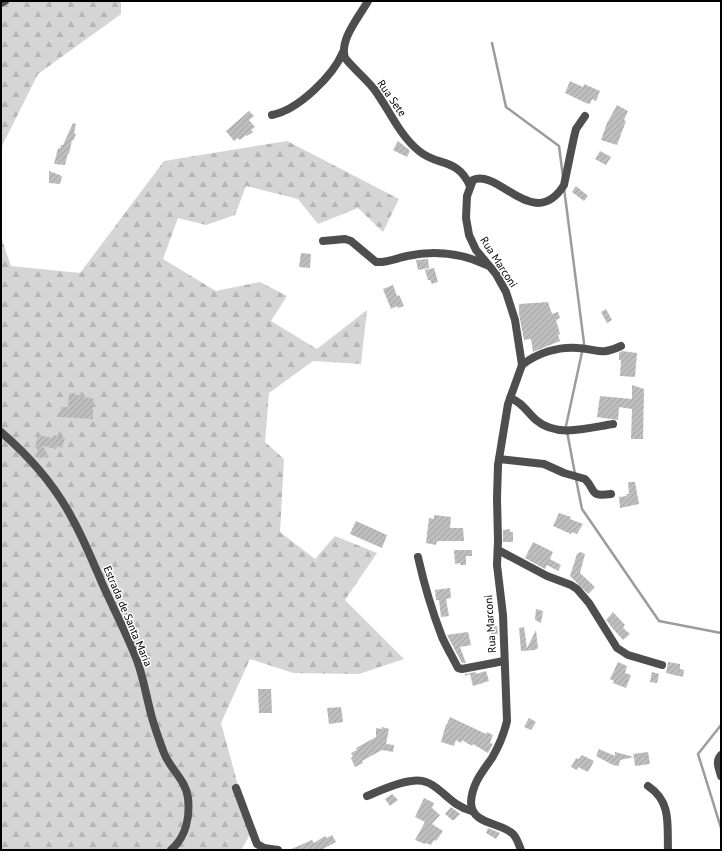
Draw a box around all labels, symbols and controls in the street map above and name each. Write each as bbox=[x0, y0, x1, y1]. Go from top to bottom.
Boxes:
street label: Rua Sete bbox=[374, 77, 410, 119]
street label: Rua Marconi bbox=[477, 234, 521, 290]
street label: Estrada de Santa Maria bbox=[100, 564, 156, 668]
street label: Rua Marconi bbox=[481, 594, 499, 654]

